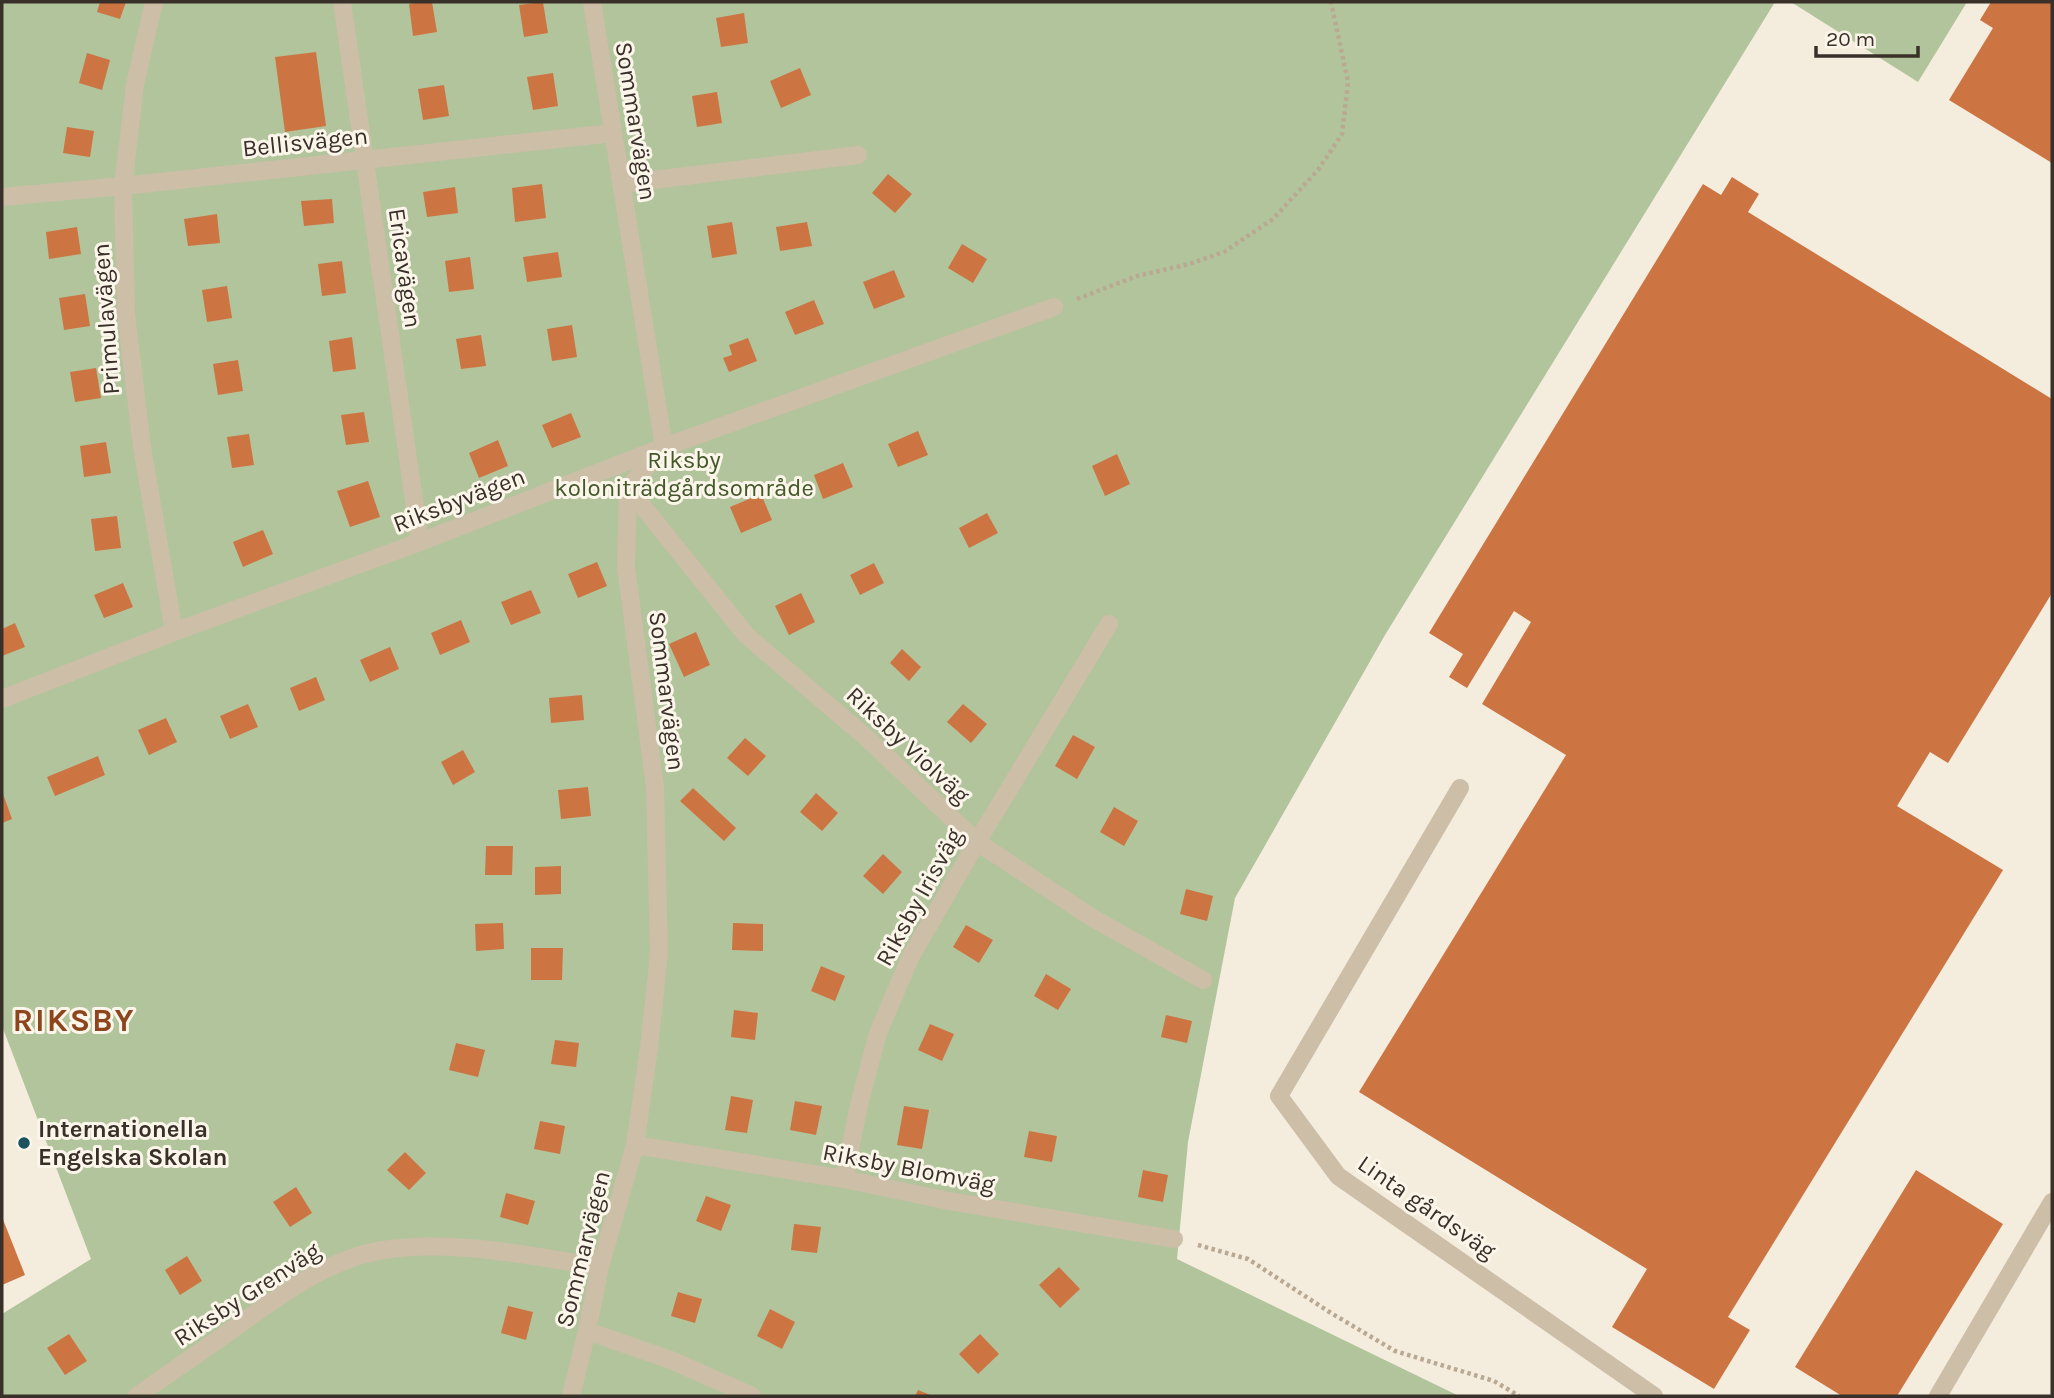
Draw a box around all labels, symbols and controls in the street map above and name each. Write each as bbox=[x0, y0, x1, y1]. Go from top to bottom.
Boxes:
scale bar bbox=[1816, 14, 1918, 58]
text: 20 m bbox=[1826, 27, 1875, 51]
street label: Sommarvägen bbox=[610, 40, 662, 202]
street label: Bellisvägen bbox=[241, 121, 369, 163]
street label: Ericavägen bbox=[383, 206, 427, 330]
street label: Primulavägen bbox=[87, 242, 125, 396]
park label: Riksby koloniträdgårdsområde bbox=[554, 446, 814, 502]
street label: Riksbyvägen bbox=[389, 462, 529, 538]
street label: Sommarvägen bbox=[643, 610, 691, 772]
street label: Riksby Violväg bbox=[841, 681, 976, 810]
street label: Riksby Irisväg bbox=[870, 823, 969, 971]
district label: RIKSBY bbox=[12, 1002, 136, 1039]
place label: Internationella Engelska Skolan bbox=[38, 1115, 227, 1171]
marker: Internationella Engelska Skolan bbox=[16, 1135, 32, 1151]
street label: Riksby Blomväg bbox=[820, 1138, 998, 1199]
street label: Linta gårdsväg bbox=[1353, 1149, 1502, 1265]
street label: Sommarvägen bbox=[550, 1168, 616, 1330]
street label: Riksby Grenväg bbox=[169, 1236, 326, 1352]

